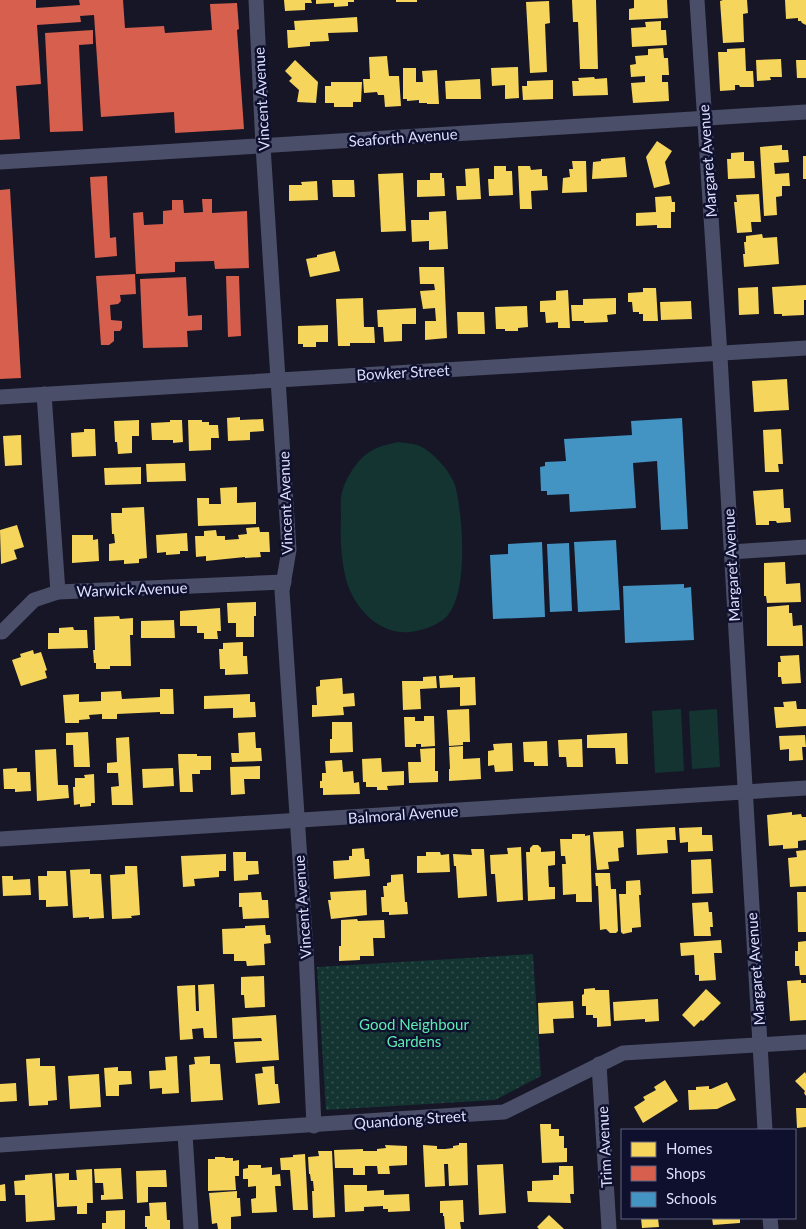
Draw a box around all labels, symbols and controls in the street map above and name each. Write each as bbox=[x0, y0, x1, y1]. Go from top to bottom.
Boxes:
street label: Vincent Avenue bbox=[249, 47, 273, 151]
street label: Margaret Avenue bbox=[694, 104, 720, 218]
street label: Seaforth Avenue bbox=[348, 124, 458, 150]
street label: Bowker Street bbox=[356, 361, 451, 383]
street label: Vincent Avenue bbox=[274, 451, 296, 555]
street label: Margaret Avenue bbox=[719, 508, 743, 622]
street label: Warwick Avenue bbox=[76, 578, 188, 600]
street label: Balmoral Avenue bbox=[347, 801, 459, 827]
street label: Vincent Avenue bbox=[289, 855, 315, 959]
street label: Margaret Avenue bbox=[742, 912, 768, 1026]
park label: Good Neighbour Gardens bbox=[359, 1015, 469, 1050]
street label: Quandong Street bbox=[353, 1106, 467, 1132]
street label: Trim Avenue bbox=[593, 1106, 615, 1188]
legend bbox=[621, 1129, 796, 1219]
text: Homes bbox=[666, 1139, 712, 1157]
text: Shops bbox=[666, 1164, 706, 1182]
text: Schools bbox=[666, 1189, 717, 1207]

